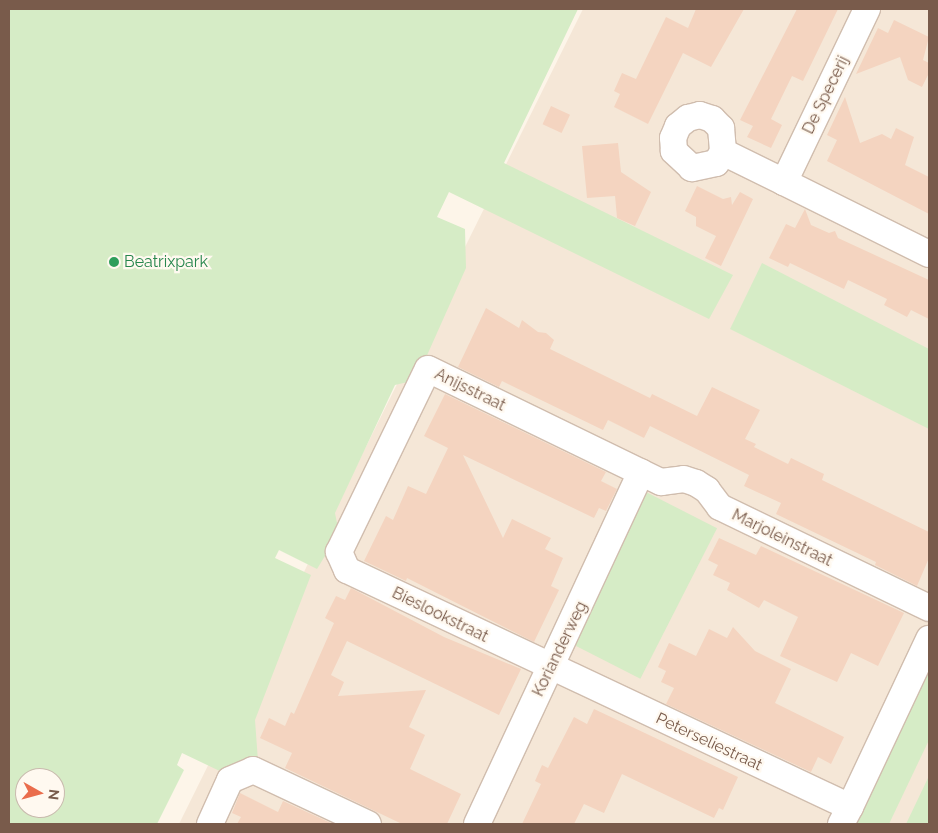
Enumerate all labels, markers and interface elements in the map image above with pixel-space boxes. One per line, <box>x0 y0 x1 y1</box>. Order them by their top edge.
street label: De Specerij <box>799 53 853 137</box>
place label: Beatrixpark <box>124 252 208 272</box>
marker: Beatrixpark <box>108 256 120 268</box>
street label: Anijsstraat <box>431 365 509 415</box>
street label: Marjoleinstraat <box>729 505 835 571</box>
street label: Bieslookstraat <box>389 583 491 647</box>
street label: Korianderweg <box>529 598 591 700</box>
street label: Peterseliestraat <box>653 709 765 775</box>
north arrow <box>15 768 65 818</box>
text: N <box>45 788 62 801</box>

